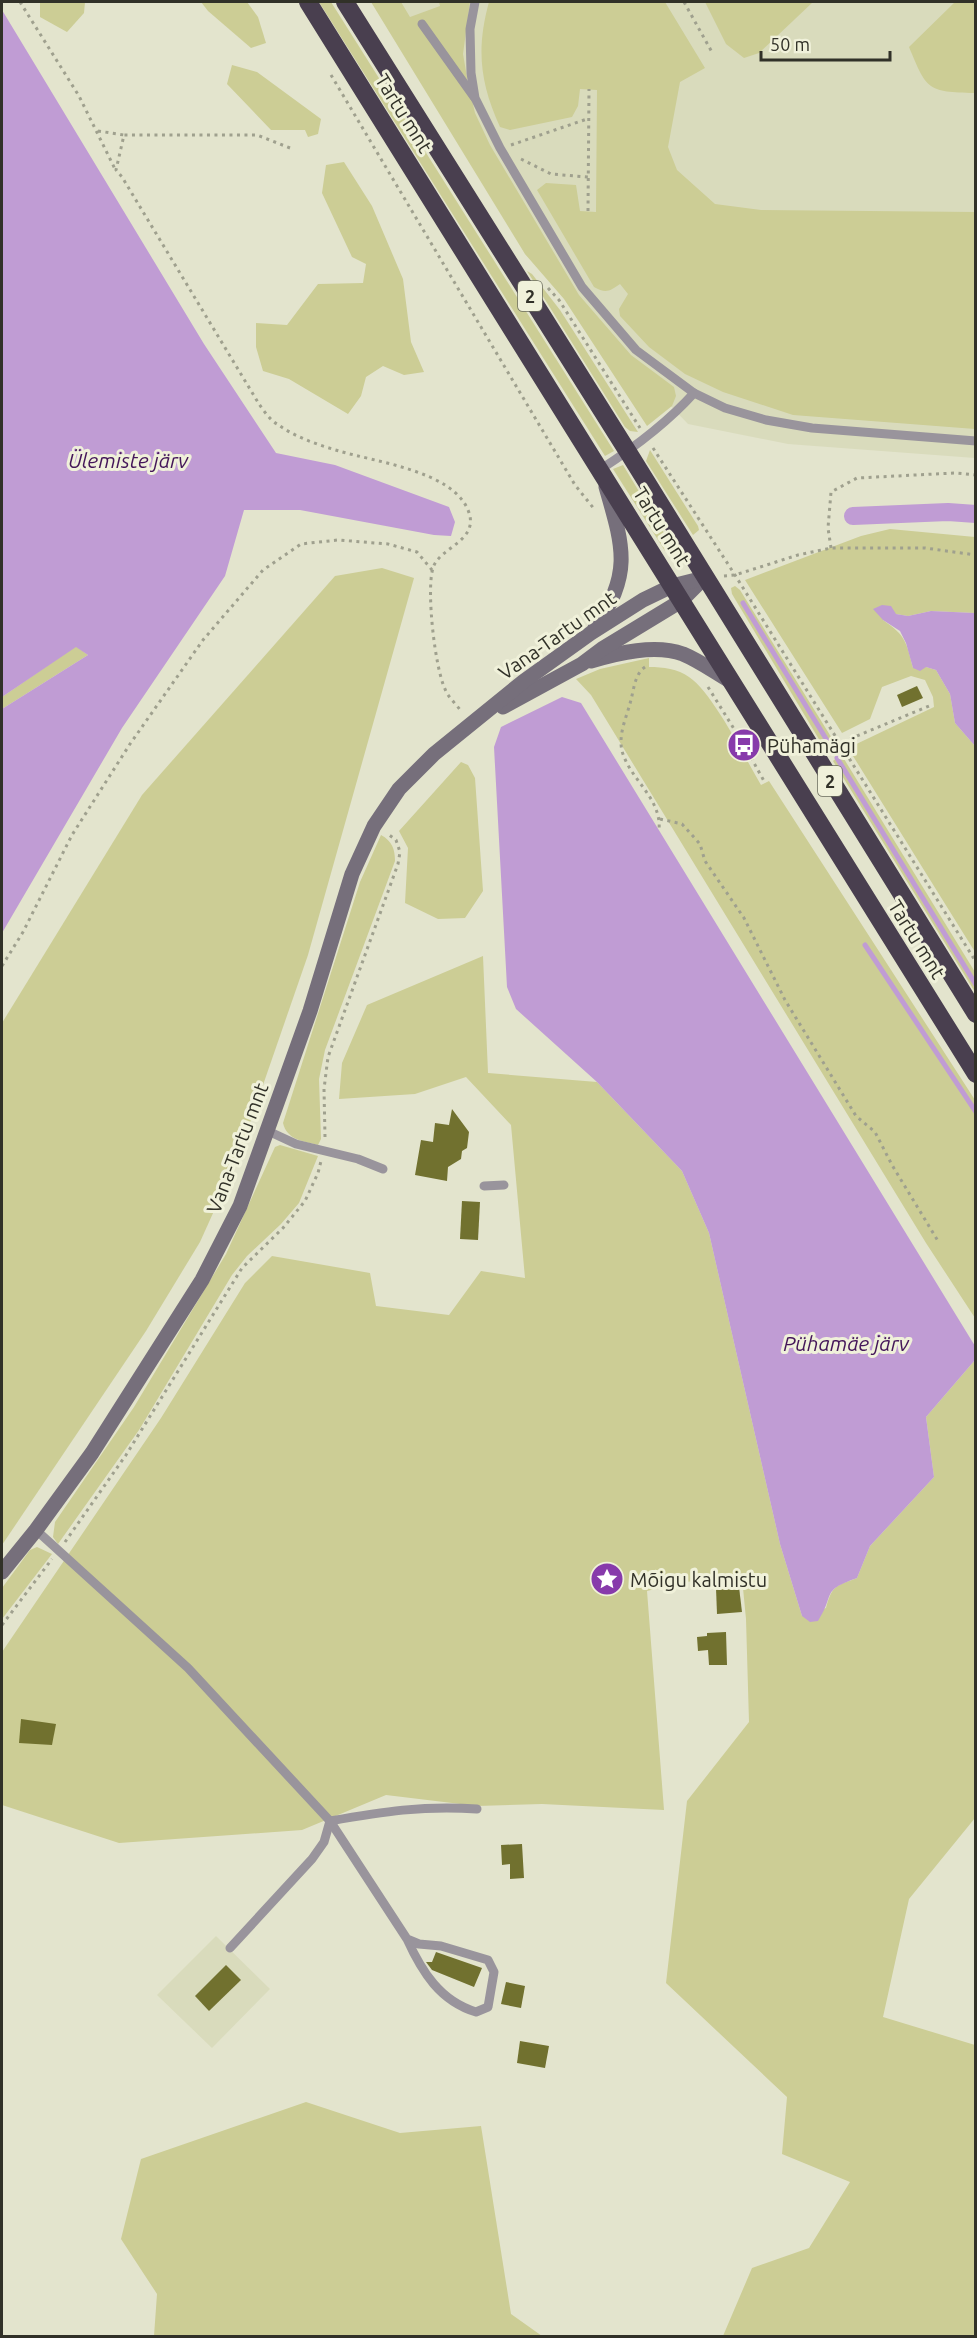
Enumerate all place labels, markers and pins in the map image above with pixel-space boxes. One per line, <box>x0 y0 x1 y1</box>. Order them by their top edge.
bus stop icon: Pühamägi <box>726 727 762 763</box>
place label: Pühamägi <box>767 734 856 757</box>
place icon: Mõigu kalmistu <box>589 1561 625 1597</box>
place label: Mõigu kalmistu <box>630 1568 767 1591</box>

